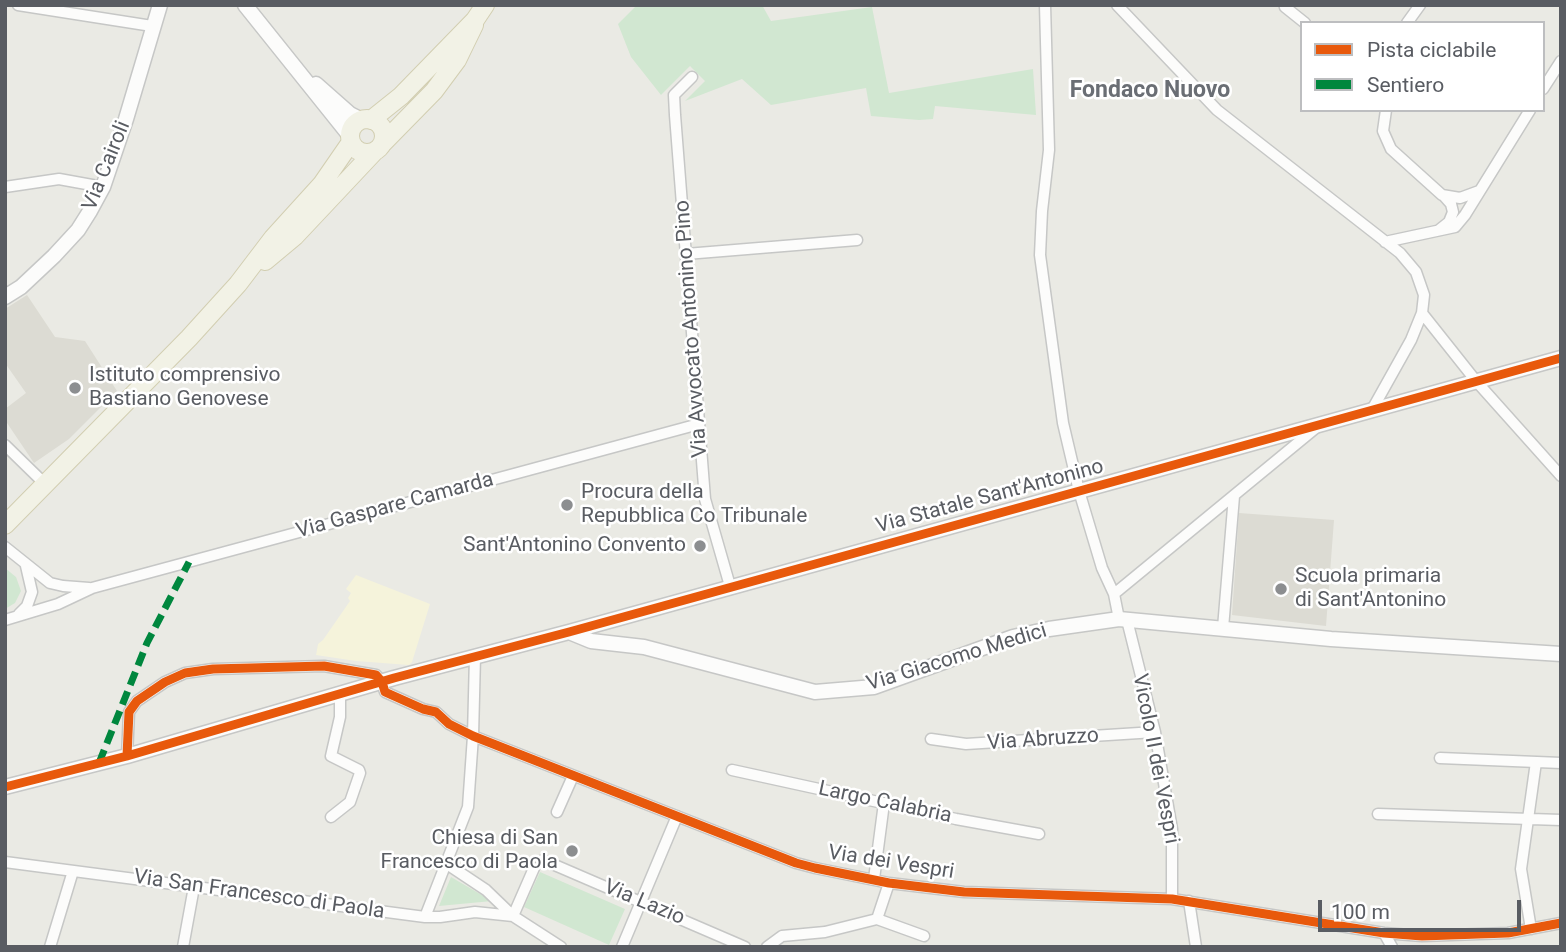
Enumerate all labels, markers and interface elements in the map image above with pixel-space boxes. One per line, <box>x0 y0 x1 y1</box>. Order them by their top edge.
legend <box>1300 21 1545 112</box>
text: Pista ciclabile <box>1367 38 1496 62</box>
text: Sentiero <box>1367 73 1444 97</box>
district label: Fondaco Nuovo <box>1070 77 1230 105</box>
street label: Via Cairoli <box>78 118 136 214</box>
street label: Via Avvocato Antonino Pino <box>670 199 714 459</box>
place label: Istituto comprensivo Bastiano Genovese <box>89 363 281 413</box>
marker: Istituto comprensivo Bastiano Genovese <box>67 380 83 396</box>
street label: Via Statale Sant'Antonino <box>873 454 1107 540</box>
street label: Via Gaspare Camarda <box>294 468 496 544</box>
place label: Procura della Repubblica Co Tribunale <box>581 480 807 530</box>
marker: Procura della Repubblica Co Tribunale <box>559 497 575 513</box>
place label: Sant'Antonino Convento <box>463 533 686 559</box>
marker: Sant'Antonino Convento <box>692 538 708 554</box>
place label: Scuola primaria di Sant'Antonino <box>1295 564 1446 614</box>
marker: Scuola primaria di Sant'Antonino <box>1273 581 1289 597</box>
street label: Via Giacomo Medici <box>864 619 1050 697</box>
street label: Vicolo II dei Vespri <box>1126 672 1184 846</box>
street label: Via Abruzzo <box>986 724 1100 756</box>
street label: Largo Calabria <box>816 777 954 829</box>
place label: Chiesa di San Francesco di Paola <box>381 826 558 876</box>
street label: Via dei Vespri <box>826 841 956 885</box>
marker: Chiesa di San Francesco di Paola <box>564 843 580 859</box>
street label: Via San Francesco di Paola <box>132 865 386 925</box>
street label: Via Lazio <box>600 875 688 931</box>
scale bar <box>1321 886 1524 930</box>
text: 100 m <box>1331 900 1390 924</box>

